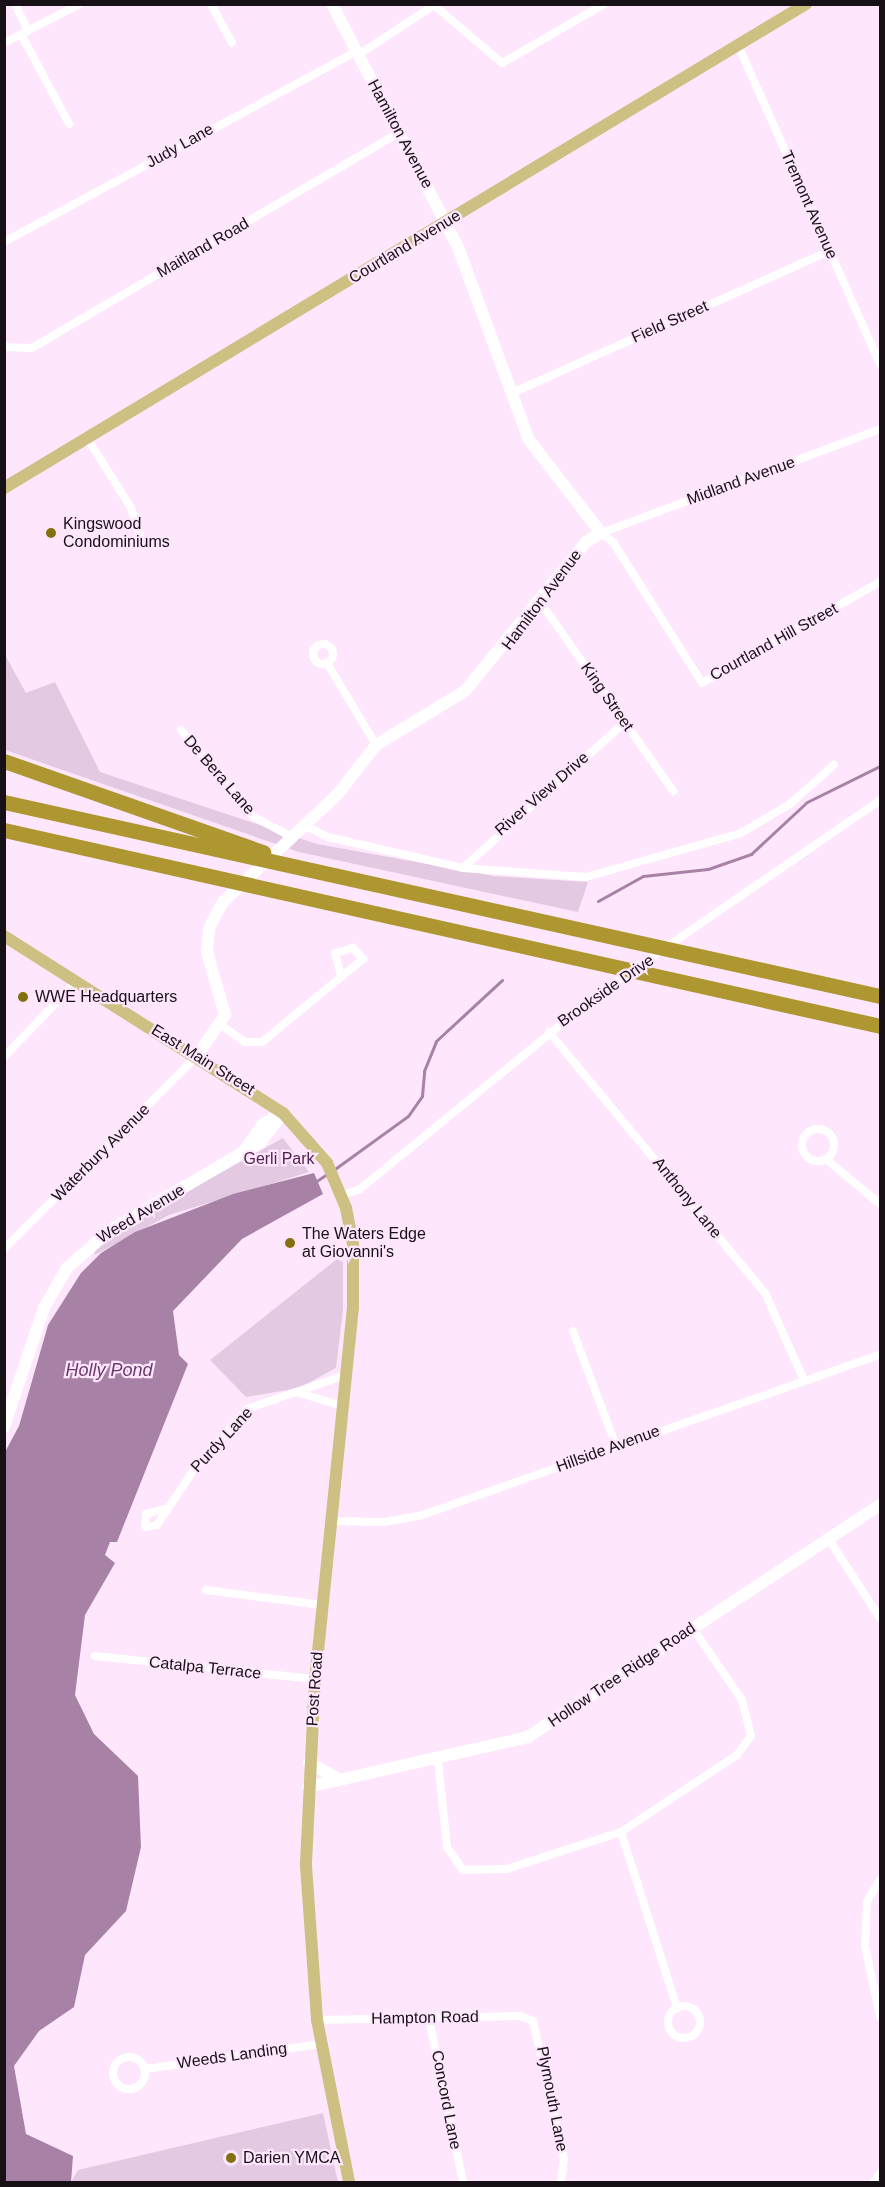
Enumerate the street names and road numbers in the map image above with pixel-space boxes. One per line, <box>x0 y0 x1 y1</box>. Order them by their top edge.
street label: Hamilton Avenue <box>363 76 437 192</box>
street label: Judy Lane <box>143 120 217 172</box>
street label: Tremont Avenue <box>776 147 842 263</box>
street label: Courtland Avenue <box>345 206 465 288</box>
street label: Maitland Road <box>154 214 252 282</box>
street label: Field Street <box>629 297 711 347</box>
street label: Midland Avenue <box>684 452 798 510</box>
street label: Hamilton Avenue <box>498 546 586 654</box>
street label: Courtland Hill Street <box>707 599 841 685</box>
street label: King Street <box>576 659 638 735</box>
street label: De Bera Lane <box>179 731 259 819</box>
street label: River View Drive <box>491 748 593 840</box>
street label: Brookside Drive <box>554 951 658 1031</box>
street label: East Main Street <box>148 1021 258 1099</box>
street label: Waterbury Avenue <box>48 1100 154 1206</box>
street label: Anthony Lane <box>648 1154 726 1242</box>
street label: Weed Avenue <box>93 1180 189 1248</box>
street label: Purdy Lane <box>187 1404 257 1476</box>
street label: Hillside Avenue <box>553 1421 663 1477</box>
street label: Hollow Tree Ridge Road <box>545 1618 699 1732</box>
street label: Post Road <box>303 1651 327 1727</box>
street label: Catalpa Terrace <box>148 1653 262 1683</box>
street label: Hampton Road <box>371 2007 479 2029</box>
street label: Weeds Landing <box>176 2039 288 2073</box>
street label: Plymouth Lane <box>532 2045 572 2153</box>
street label: Concord Lane <box>427 2049 465 2151</box>

